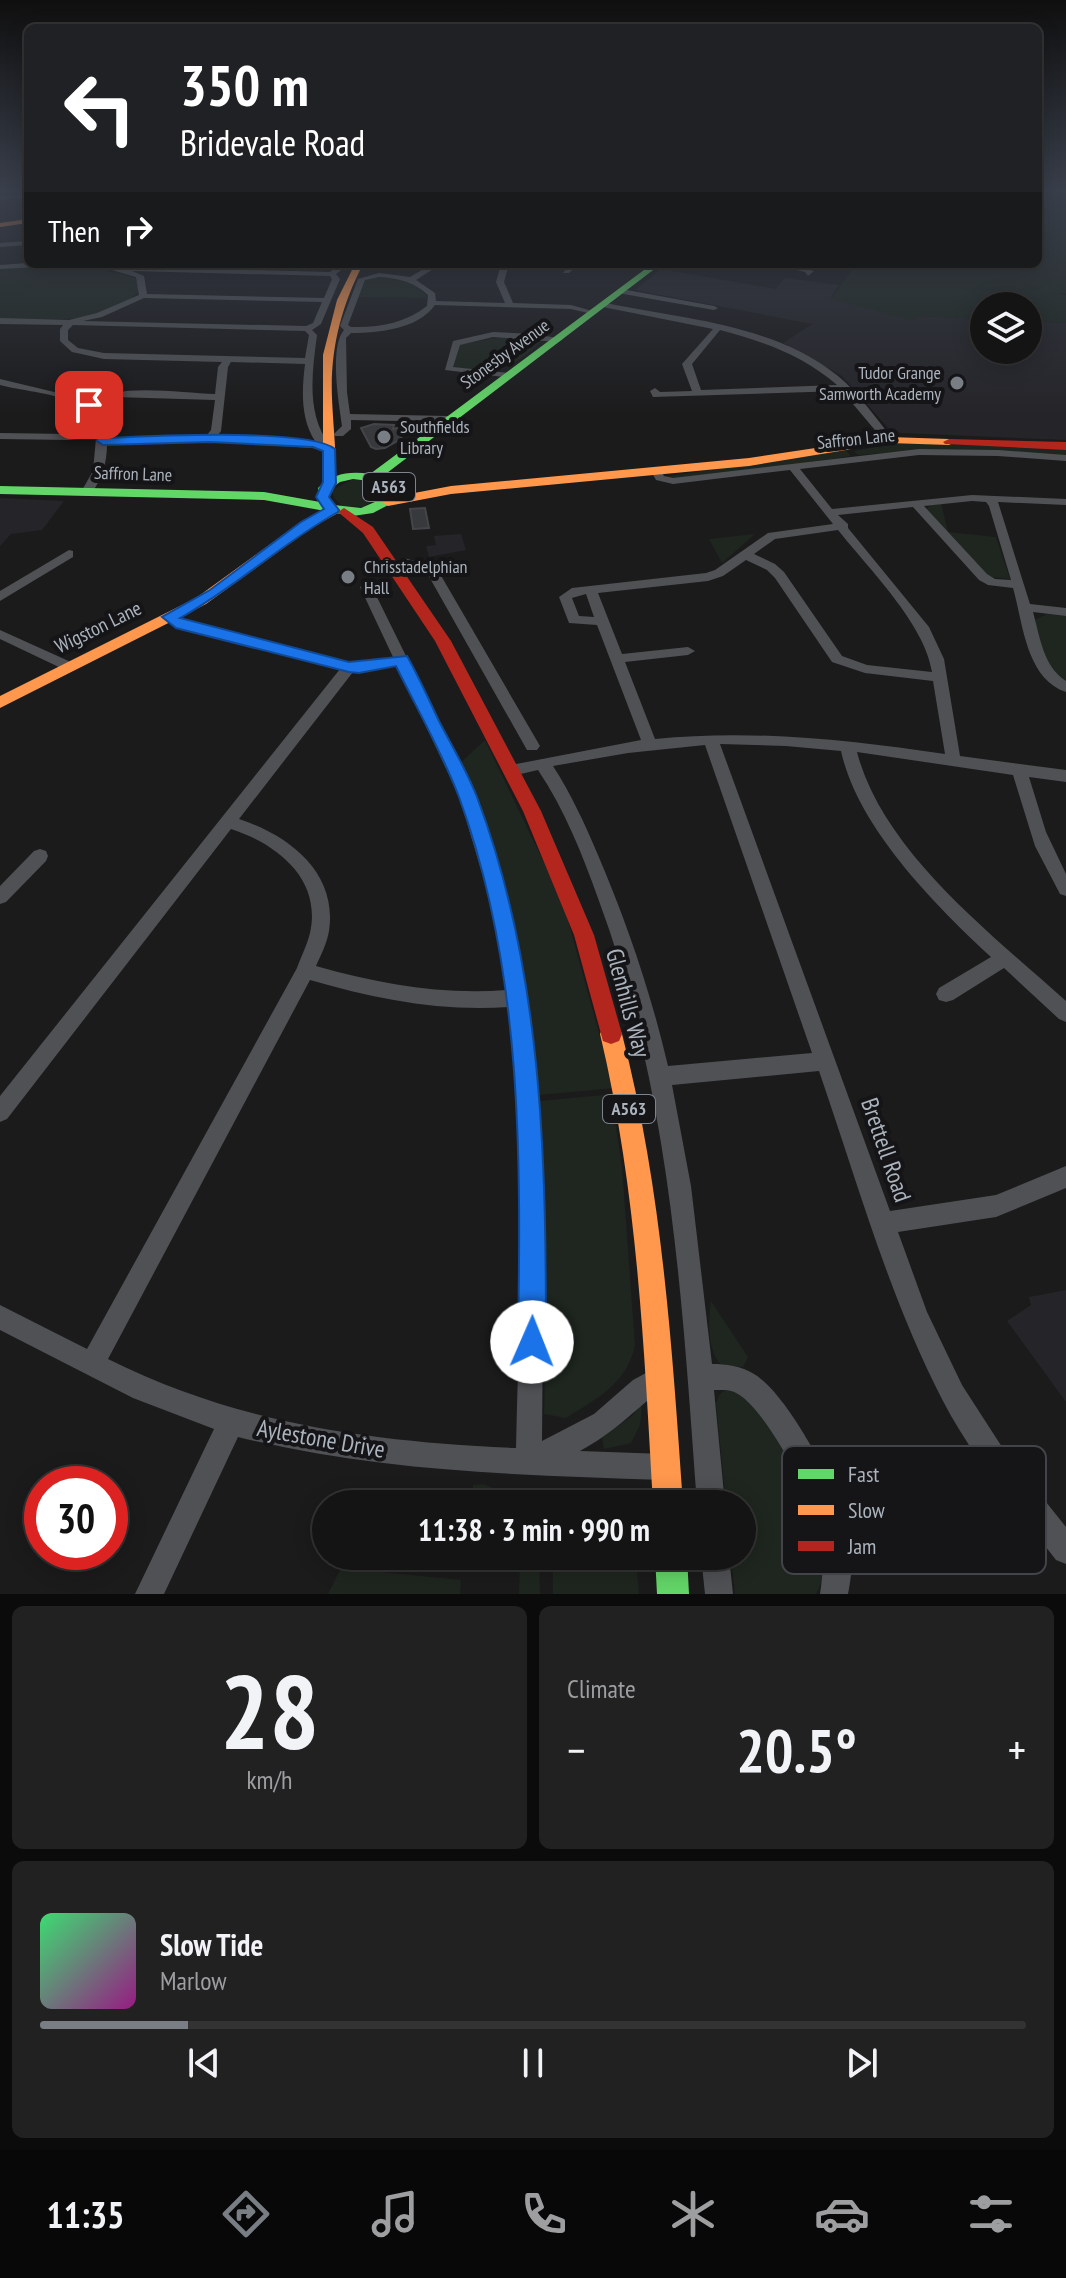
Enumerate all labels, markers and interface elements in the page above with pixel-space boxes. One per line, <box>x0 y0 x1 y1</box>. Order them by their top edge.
text: 350 m <box>180 49 309 121</box>
icon: left <box>48 56 152 160</box>
text: Bridevale Road <box>180 119 365 166</box>
icon: right <box>116 208 160 252</box>
text: Then <box>48 211 100 250</box>
map controls <box>970 292 1042 364</box>
button: layers <box>970 292 1042 364</box>
street label: Stonesby Avenue <box>456 314 554 394</box>
place label: Tudor Grange Samworth Academy <box>819 361 941 405</box>
pin <box>55 371 123 439</box>
marker: Tudor Grange Samworth Academy <box>948 374 966 392</box>
icon: arrive <box>67 383 111 427</box>
place label: Southfields Library <box>400 415 470 459</box>
street label: Saffron Lane <box>816 423 896 454</box>
marker: Southfields Library <box>375 428 393 446</box>
street label: Saffron Lane <box>93 461 173 486</box>
road number: A563 <box>363 473 415 501</box>
place label: Chrisstadelphian Hall <box>364 555 468 599</box>
marker: Chrisstadelphian Hall <box>339 568 357 586</box>
street label: Wigston Lane <box>50 595 146 659</box>
street label: Glenhills Way <box>599 945 658 1061</box>
street label: Brettell Road <box>854 1094 919 1206</box>
road number: A563 <box>603 1095 655 1123</box>
position arrow <box>490 1300 574 1384</box>
street label: Aylestone Drive <box>255 1412 387 1465</box>
legend <box>782 1446 1046 1574</box>
text: Fast <box>848 1460 879 1488</box>
speed limit sign: 30 <box>24 1466 128 1570</box>
text: Slow <box>848 1496 885 1524</box>
text: 11:38 · 3 min · 990 m <box>418 1510 650 1549</box>
text: Jam <box>847 1532 876 1560</box>
text: 28 <box>220 1643 319 1778</box>
text: Climate <box>567 1672 636 1705</box>
text: 20.5° <box>736 1711 857 1789</box>
text: − <box>567 1721 585 1778</box>
text: + <box>1008 1721 1026 1778</box>
text: km/h <box>246 1763 293 1796</box>
text: Slow Tide <box>160 1925 263 1964</box>
text: Marlow <box>160 1964 226 1997</box>
icon: previous <box>182 2041 226 2085</box>
icon: pause <box>511 2041 555 2085</box>
icon: next <box>840 2041 884 2085</box>
icon: directions <box>218 2186 274 2242</box>
icon: music <box>367 2186 423 2242</box>
icon: phone <box>516 2186 572 2242</box>
icon: climate <box>665 2186 721 2242</box>
icon: car <box>814 2186 870 2242</box>
icon: filters <box>963 2186 1019 2242</box>
text: 11:35 <box>47 2191 124 2238</box>

